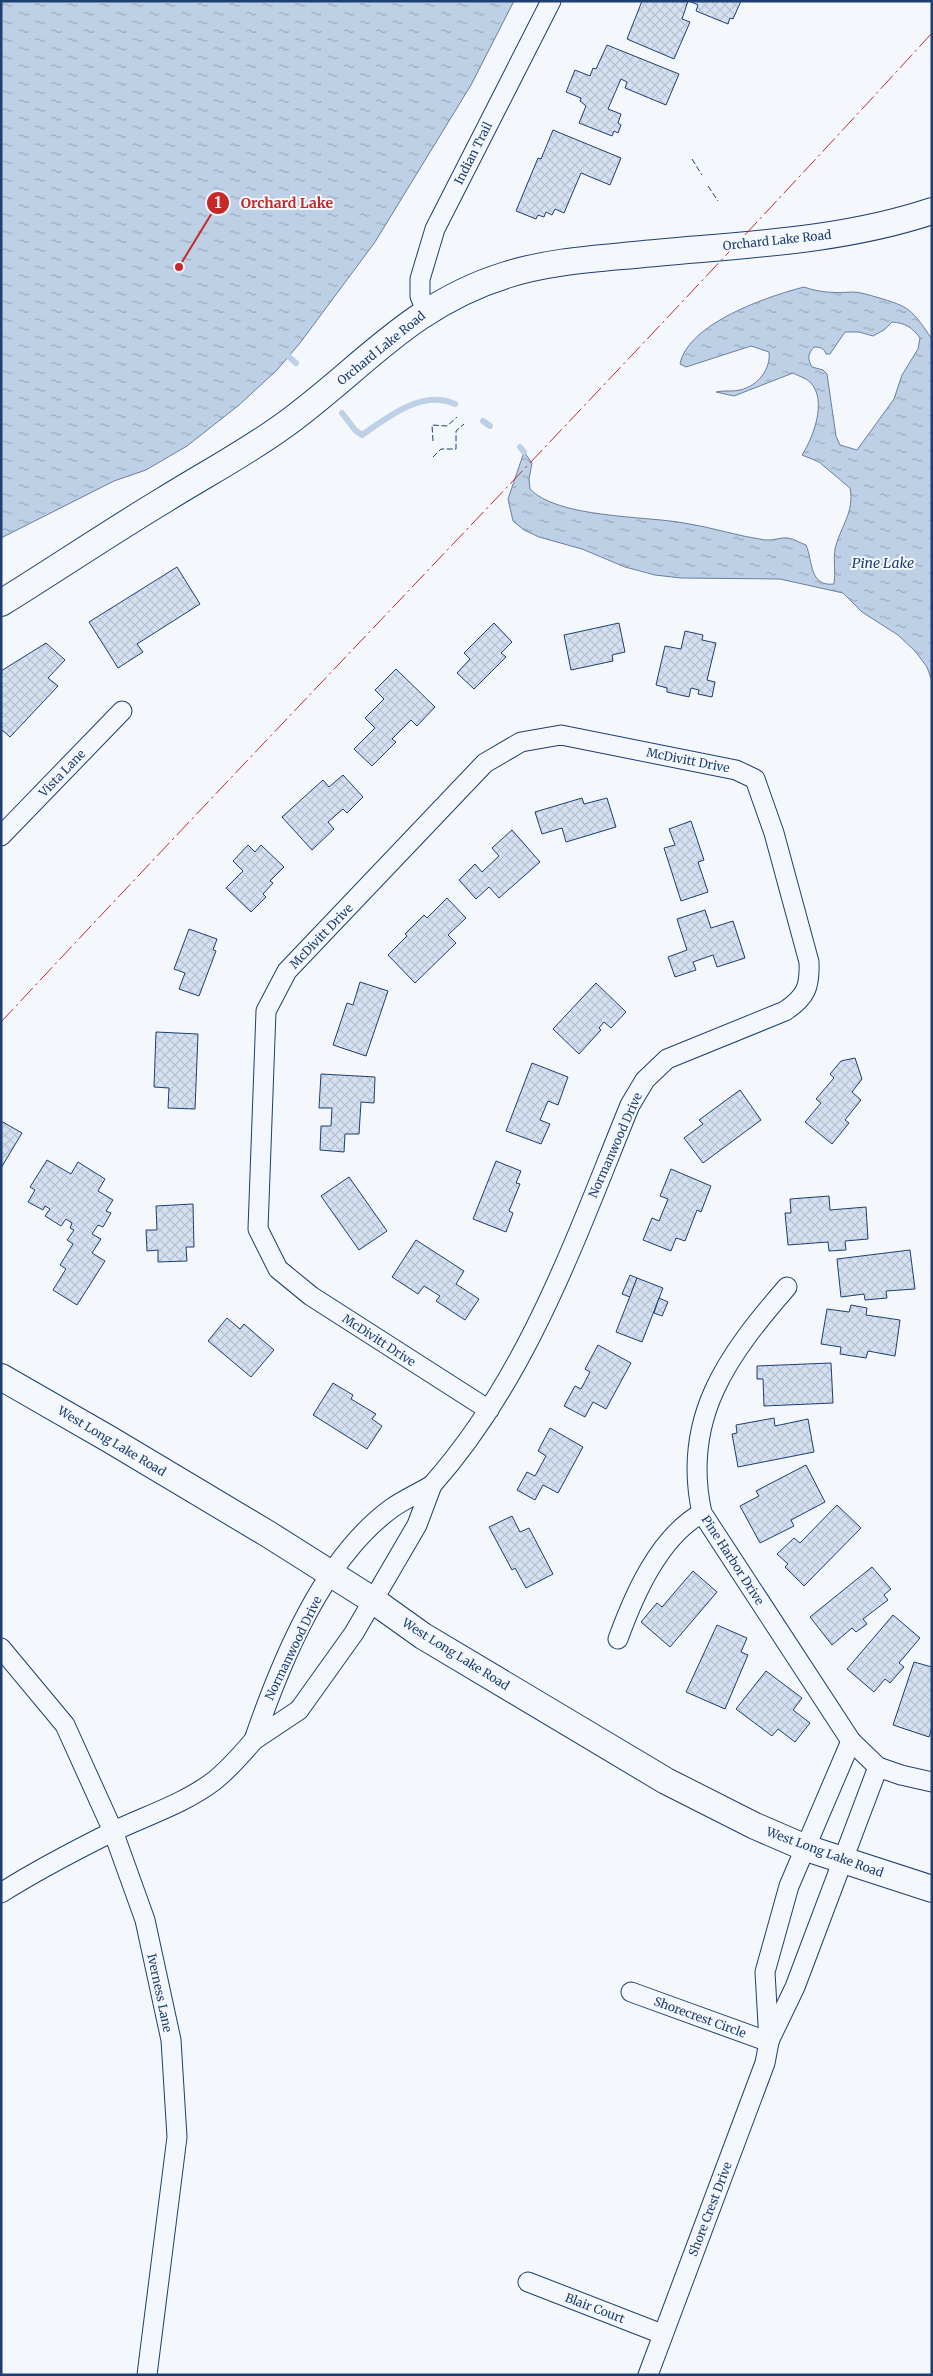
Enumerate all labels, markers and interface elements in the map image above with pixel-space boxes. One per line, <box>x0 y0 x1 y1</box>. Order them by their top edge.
street label: Indian Trail <box>451 119 495 187</box>
callout: Orchard Lake <box>206 189 343 218</box>
text: 1 <box>215 193 222 212</box>
text: Orchard Lake <box>241 194 334 212</box>
street label: Orchard Lake Road <box>722 227 832 253</box>
street label: Orchard Lake Road <box>334 308 428 388</box>
water label: Pine Lake <box>852 554 914 572</box>
street label: McDivitt Drive <box>645 745 731 775</box>
street label: Vista Lane <box>35 746 88 801</box>
street label: McDivitt Drive <box>286 900 356 972</box>
street label: Normanwood Drive <box>585 1090 645 1200</box>
street label: McDivitt Drive <box>340 1311 418 1369</box>
street label: West Long Lake Road <box>54 1402 169 1479</box>
street label: Pine Harbor Drive <box>698 1512 768 1608</box>
street label: Normanwood Drive <box>261 1594 325 1702</box>
street label: West Long Lake Road <box>399 1614 512 1693</box>
street label: West Long Lake Road <box>763 1823 886 1880</box>
street label: Iverness Lane <box>144 1952 176 2034</box>
street label: Shorecrest Circle <box>652 1993 748 2041</box>
street label: Shore Crest Drive <box>685 2160 735 2258</box>
street label: Blair Court <box>563 2290 627 2326</box>

